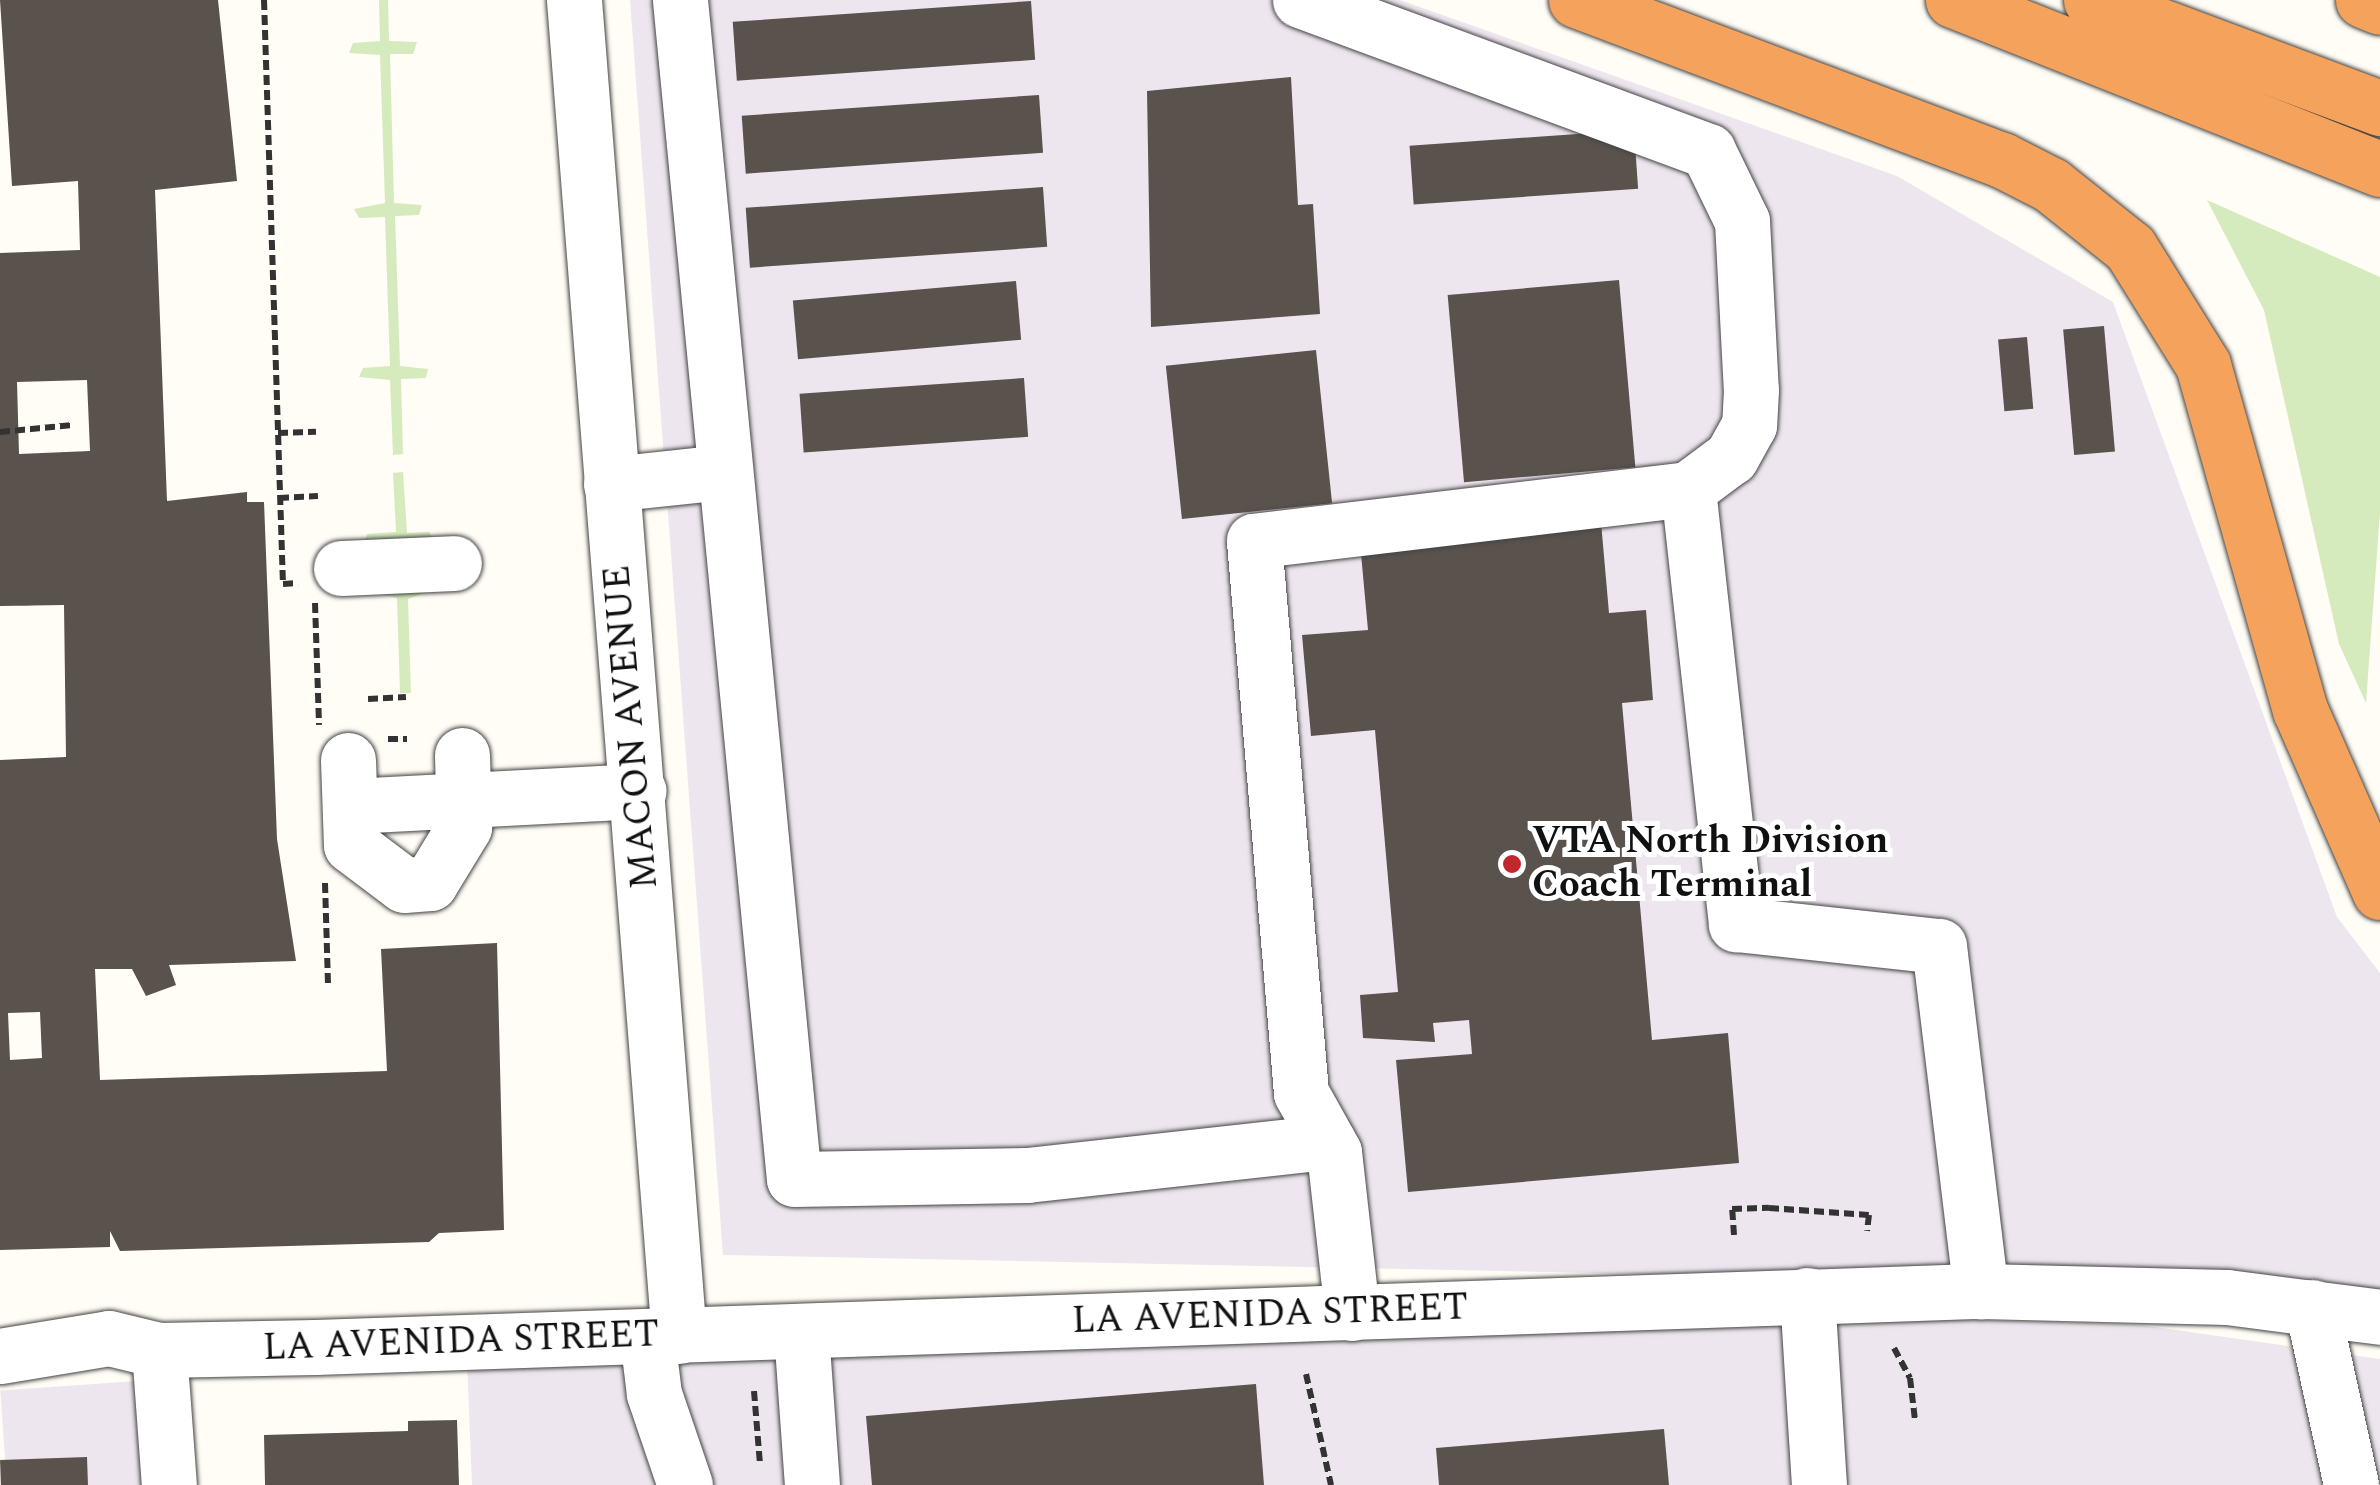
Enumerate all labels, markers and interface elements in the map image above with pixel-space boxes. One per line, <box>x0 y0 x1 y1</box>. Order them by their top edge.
street label: MACON AVENUE <box>595 563 669 891</box>
place label: VTA North Division Coach Terminal <box>1532 819 1888 908</box>
marker: VTA North Division Coach Terminal <box>1501 853 1523 875</box>
street label: LA AVENIDA STREET <box>1071 1285 1469 1345</box>
street label: LA AVENIDA STREET <box>262 1312 660 1372</box>

